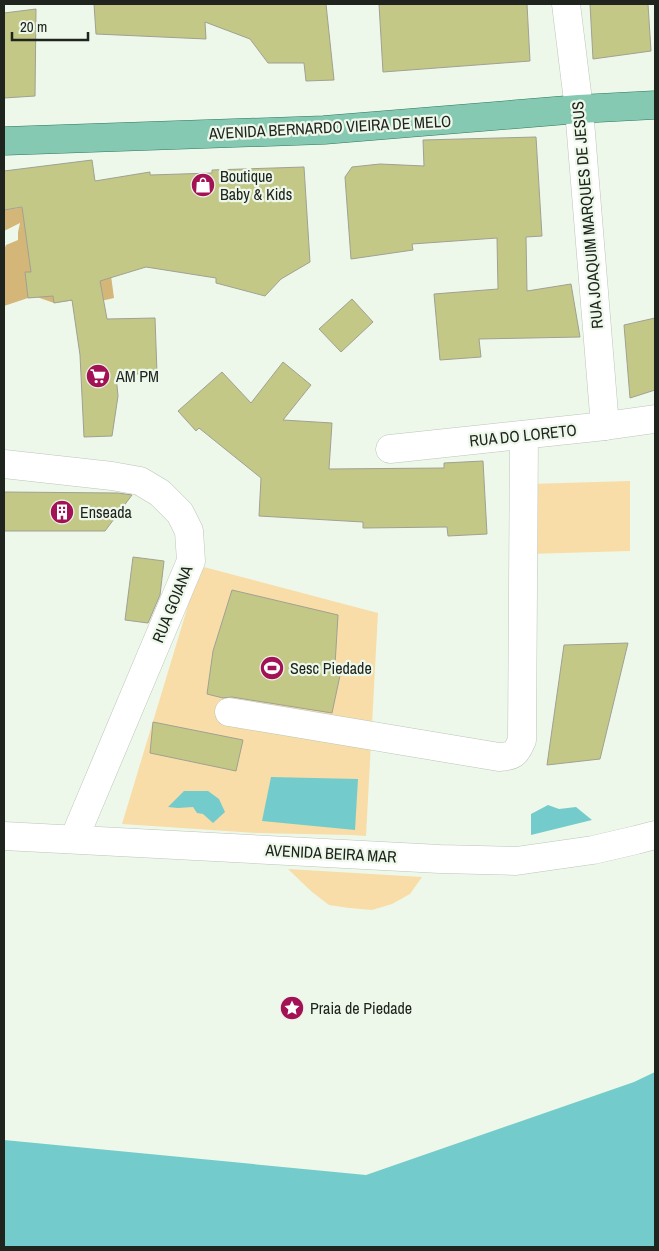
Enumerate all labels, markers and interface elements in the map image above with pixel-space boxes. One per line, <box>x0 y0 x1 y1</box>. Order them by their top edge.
scale bar <box>12 10 89 42</box>
text: 20 m <box>20 16 47 37</box>
street label: RUA JOAQUIM MARQUES DE JESUS <box>566 100 608 330</box>
street label: AVENIDA BERNARDO VIEIRA DE MELO <box>207 110 452 144</box>
place label: Boutique Baby & Kids <box>220 165 292 205</box>
shop icon: Boutique Baby & Kids <box>190 172 216 198</box>
supermarket icon: AM PM <box>85 363 111 389</box>
place label: AM PM <box>115 365 159 387</box>
street label: RUA DO LORETO <box>468 418 578 452</box>
building icon: Enseada <box>49 499 75 525</box>
place label: Enseada <box>80 501 132 523</box>
street label: RUA GOIANA <box>147 562 198 646</box>
sports icon: Sesc Piedade <box>259 655 285 681</box>
place label: Sesc Piedade <box>290 657 372 679</box>
street label: AVENIDA BEIRA MAR <box>264 839 398 867</box>
place icon: Praia de Piedade <box>279 995 305 1021</box>
place label: Praia de Piedade <box>310 997 412 1019</box>

